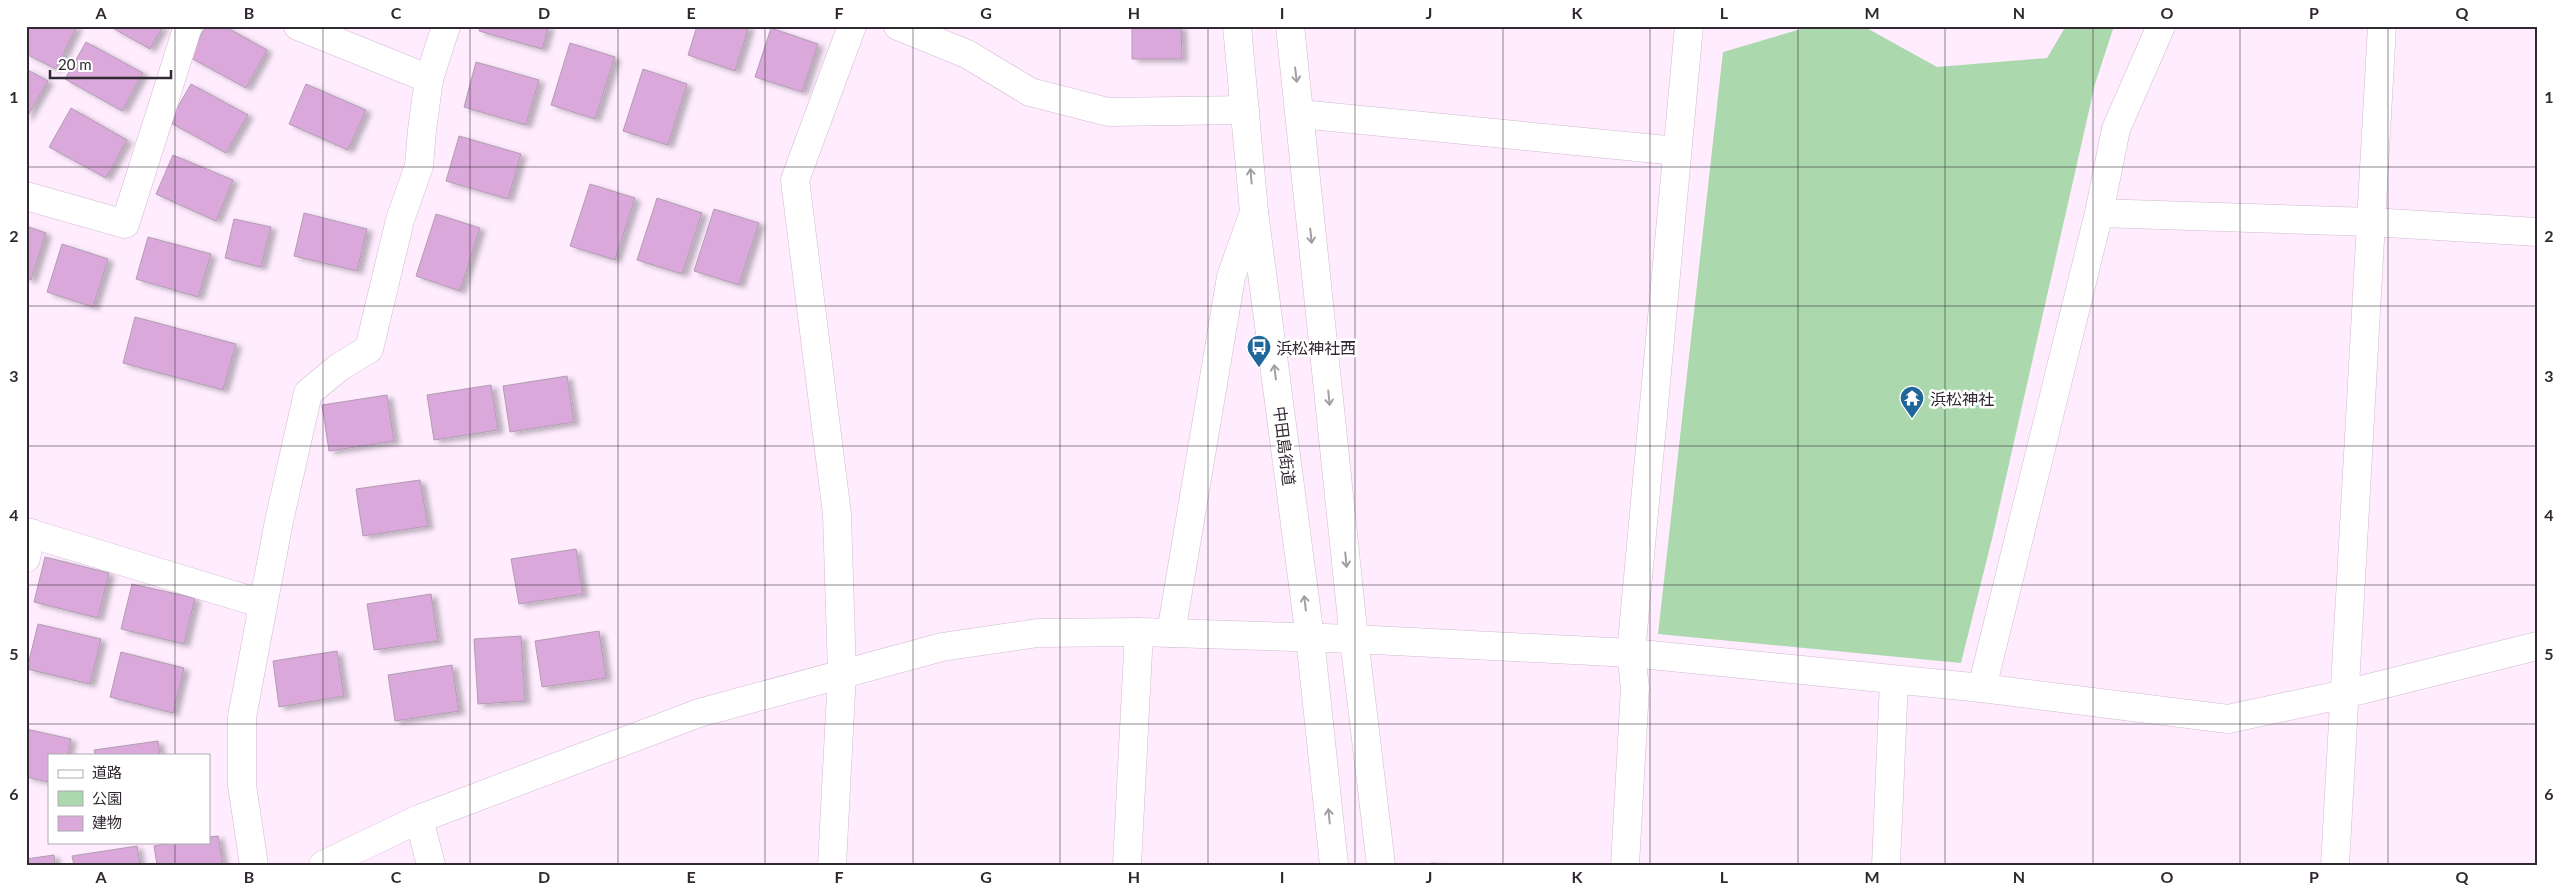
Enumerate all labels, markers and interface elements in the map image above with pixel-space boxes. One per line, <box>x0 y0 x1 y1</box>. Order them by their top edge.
text: A <box>94 3 107 22</box>
text: B <box>244 3 254 22</box>
text: C <box>391 3 402 22</box>
text: D <box>538 3 550 22</box>
text: E <box>686 3 696 22</box>
text: F <box>834 3 844 22</box>
text: G <box>980 3 992 22</box>
text: H <box>1128 3 1140 22</box>
text: I <box>1280 3 1284 22</box>
text: J <box>1426 3 1432 22</box>
text: K <box>1572 3 1584 22</box>
text: L <box>1720 3 1729 22</box>
text: M <box>1864 3 1880 22</box>
text: N <box>2013 3 2025 22</box>
text: O <box>2161 3 2174 22</box>
text: P <box>2309 3 2319 22</box>
text: Q <box>2456 3 2469 22</box>
scale bar <box>50 48 171 80</box>
text: 20 m <box>58 55 92 73</box>
one-way arrow <box>1291 66 1301 82</box>
text: 1 <box>9 87 19 106</box>
text: 1 <box>2544 87 2554 106</box>
one-way arrow <box>1246 168 1256 184</box>
text: 2 <box>9 226 19 245</box>
text: 2 <box>2544 226 2554 245</box>
one-way arrow <box>1306 228 1316 244</box>
bus stop icon: 浜松神社西 <box>1246 334 1272 368</box>
place label: 浜松神社西 <box>1276 338 1356 357</box>
one-way arrow <box>1270 364 1280 380</box>
text: 3 <box>9 366 19 385</box>
text: 3 <box>2544 366 2554 385</box>
temple icon: 浜松神社 <box>1899 385 1925 419</box>
place label: 浜松神社 <box>1930 389 1994 408</box>
one-way arrow <box>1324 390 1333 406</box>
street label: 中田島街道 <box>1271 405 1299 487</box>
text: 4 <box>9 505 19 524</box>
text: 4 <box>2544 505 2554 524</box>
one-way arrow <box>1341 551 1351 567</box>
one-way arrow <box>1300 595 1310 611</box>
text: 5 <box>9 644 19 663</box>
text: 5 <box>2544 644 2554 663</box>
legend <box>48 754 210 844</box>
text: 道路 <box>92 763 122 781</box>
text: 6 <box>9 784 19 803</box>
text: 6 <box>2544 784 2554 803</box>
text: 公園 <box>92 789 122 807</box>
one-way arrow <box>1324 809 1334 825</box>
text: 建物 <box>92 813 122 831</box>
text: A <box>94 867 107 886</box>
text: B <box>244 867 254 886</box>
text: C <box>391 867 402 886</box>
text: D <box>538 867 550 886</box>
text: E <box>686 867 696 886</box>
text: F <box>834 867 844 886</box>
text: G <box>980 867 992 886</box>
text: H <box>1128 867 1140 886</box>
text: I <box>1280 867 1284 886</box>
text: J <box>1426 867 1432 886</box>
text: K <box>1572 867 1584 886</box>
text: L <box>1720 867 1729 886</box>
text: M <box>1864 867 1880 886</box>
text: N <box>2013 867 2025 886</box>
text: O <box>2161 867 2174 886</box>
text: P <box>2309 867 2319 886</box>
text: Q <box>2456 867 2469 886</box>

